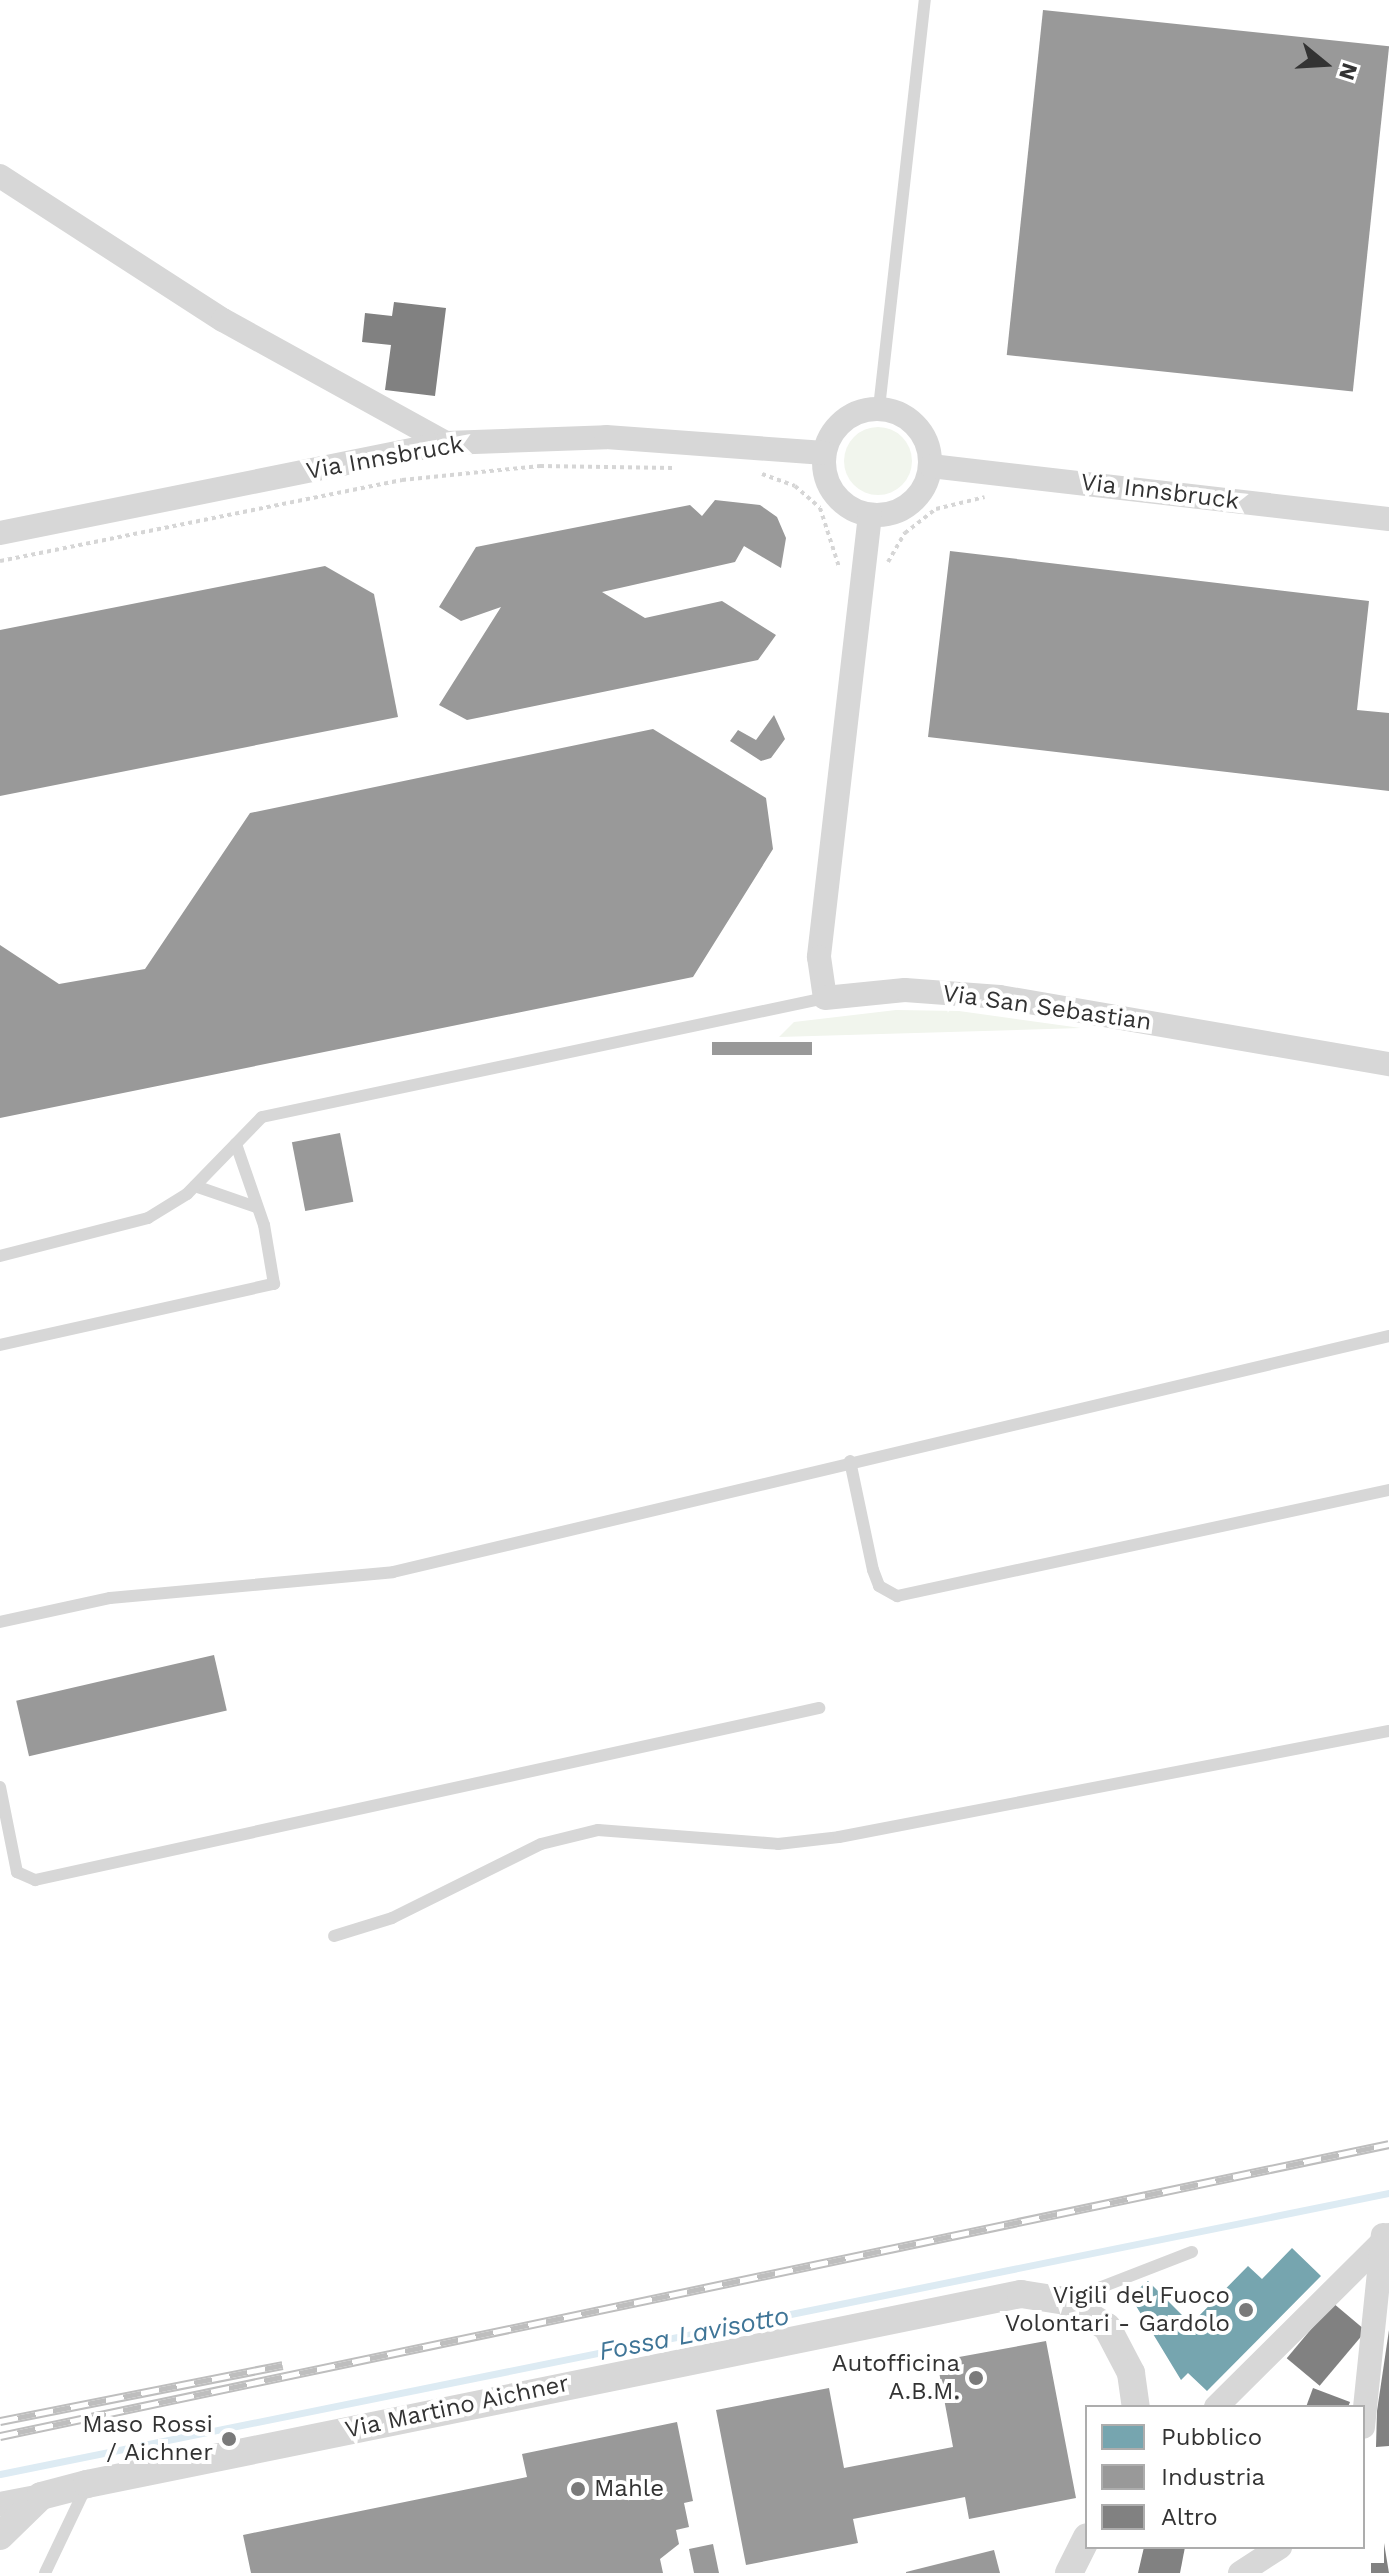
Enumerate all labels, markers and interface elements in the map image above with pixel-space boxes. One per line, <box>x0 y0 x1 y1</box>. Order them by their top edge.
north arrow <box>1285 24 1365 104</box>
text: N <box>1334 60 1363 83</box>
street label: Via Innsbruck <box>304 430 466 486</box>
street label: Via Innsbruck <box>1079 468 1241 516</box>
street label: Via San Sebastian <box>941 979 1153 1037</box>
place label: Vigili del Fuoco Volontari - Gardolo <box>1005 2282 1230 2338</box>
water label: Fossa Lavisotto <box>596 2300 792 2368</box>
marker: Vigili del Fuoco Volontari - Gardolo <box>1237 2301 1255 2319</box>
place label: Autofficina A.B.M. <box>832 2350 960 2406</box>
street label: Via Martino Aichner <box>342 2369 572 2445</box>
marker: Autofficina A.B.M. <box>967 2369 985 2387</box>
legend <box>1085 2405 1365 2549</box>
place label: Maso Rossi / Aichner <box>82 2411 213 2467</box>
text: Pubblico <box>1161 2423 1262 2451</box>
marker: Maso Rossi / Aichner <box>220 2430 238 2448</box>
text: Industria <box>1161 2463 1265 2491</box>
place label: Mahle <box>594 2475 664 2503</box>
marker: Mahle <box>569 2480 587 2498</box>
text: Altro <box>1161 2503 1218 2531</box>

